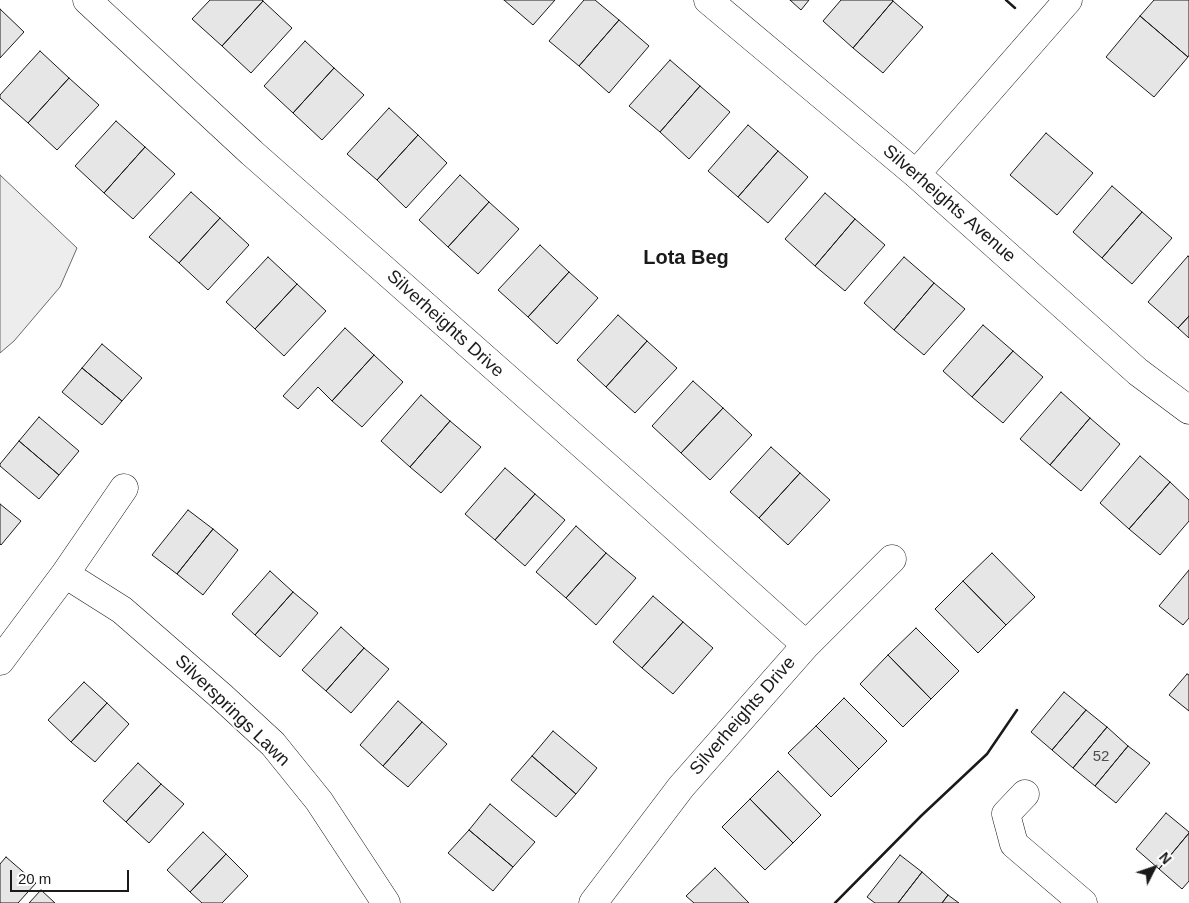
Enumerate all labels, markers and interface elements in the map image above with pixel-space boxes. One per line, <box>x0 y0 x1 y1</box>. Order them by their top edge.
street label: Silverheights Avenue <box>878 140 1020 268</box>
district label: Lota Beg <box>643 246 729 270</box>
street label: Silverheights Drive <box>382 266 508 382</box>
street label: Silversprings Lawn <box>170 651 294 771</box>
street label: Silverheights Drive <box>686 652 800 780</box>
house number: 52 <box>1093 748 1109 766</box>
north arrow <box>1129 843 1179 893</box>
text: N <box>1156 849 1175 867</box>
scale bar <box>12 860 131 892</box>
text: 20 m <box>18 870 51 887</box>

